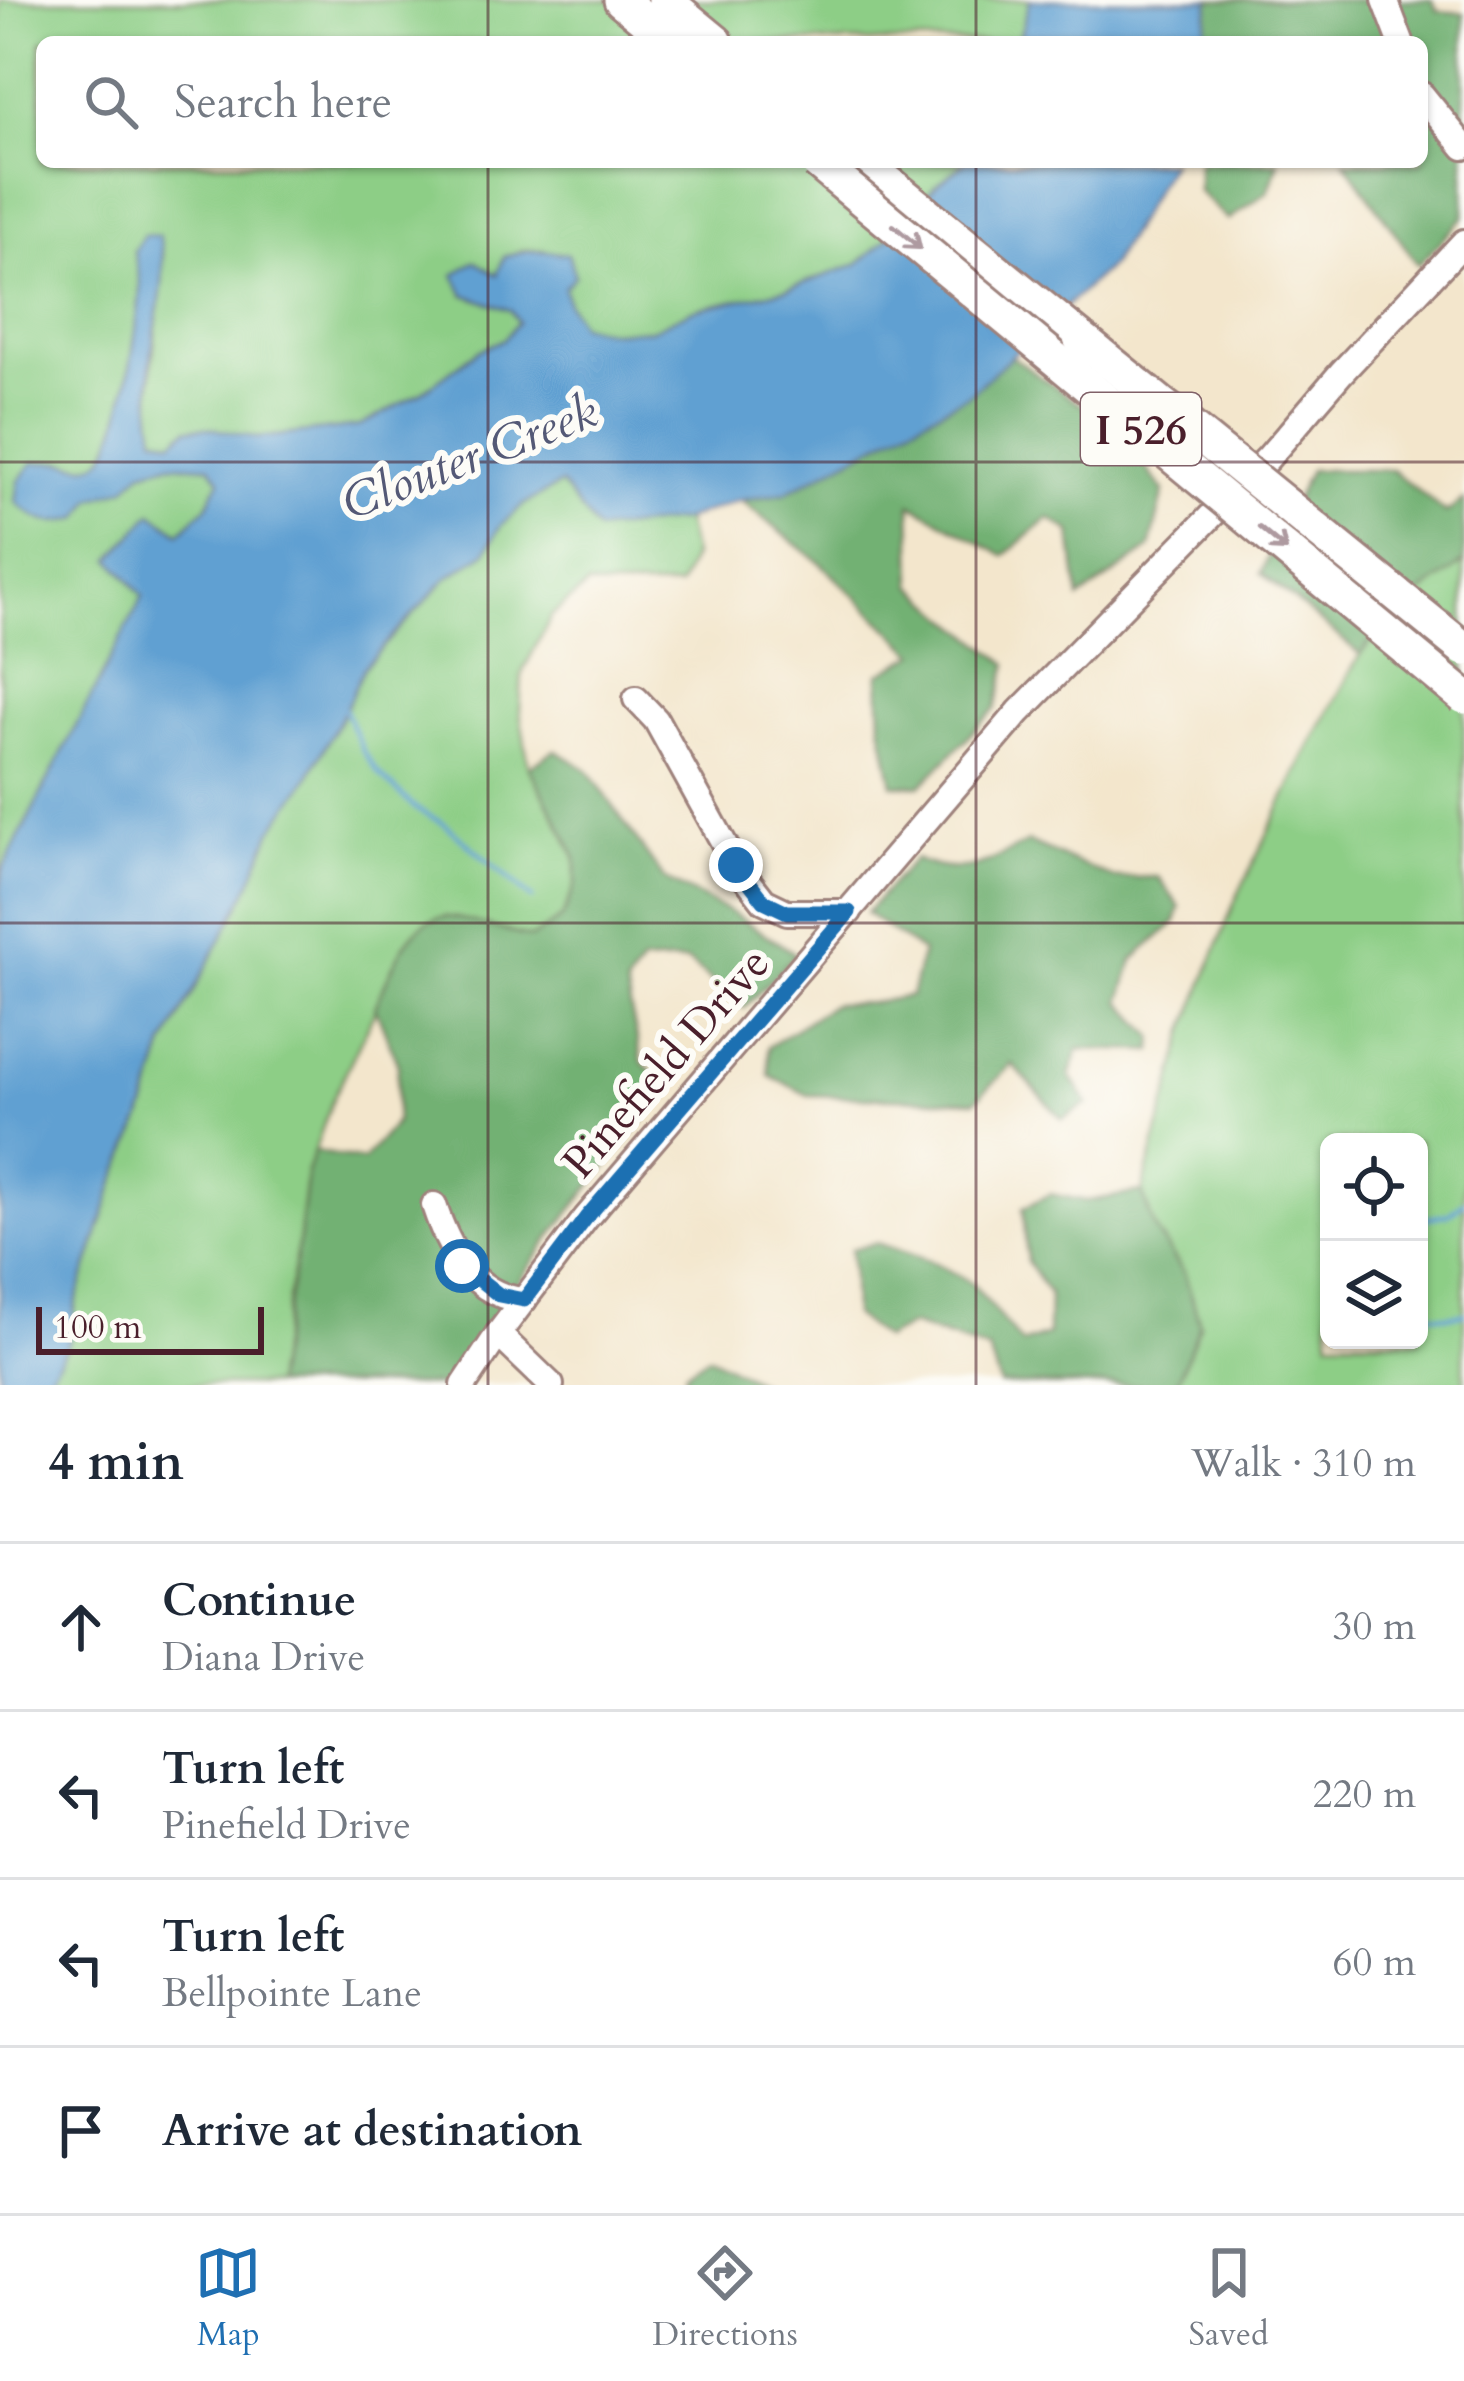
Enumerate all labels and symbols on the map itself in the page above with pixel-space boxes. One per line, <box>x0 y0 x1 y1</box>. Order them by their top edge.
one-way arrow <box>891 223 923 249</box>
water label: Clouter Creek <box>333 379 607 536</box>
road number: I 526 <box>1081 393 1201 465</box>
one-way arrow <box>1256 525 1288 551</box>
route end <box>709 838 763 892</box>
street label: Pinefield Drive <box>549 935 783 1191</box>
route start <box>435 1239 489 1293</box>
scale bar <box>36 1301 264 1354</box>

